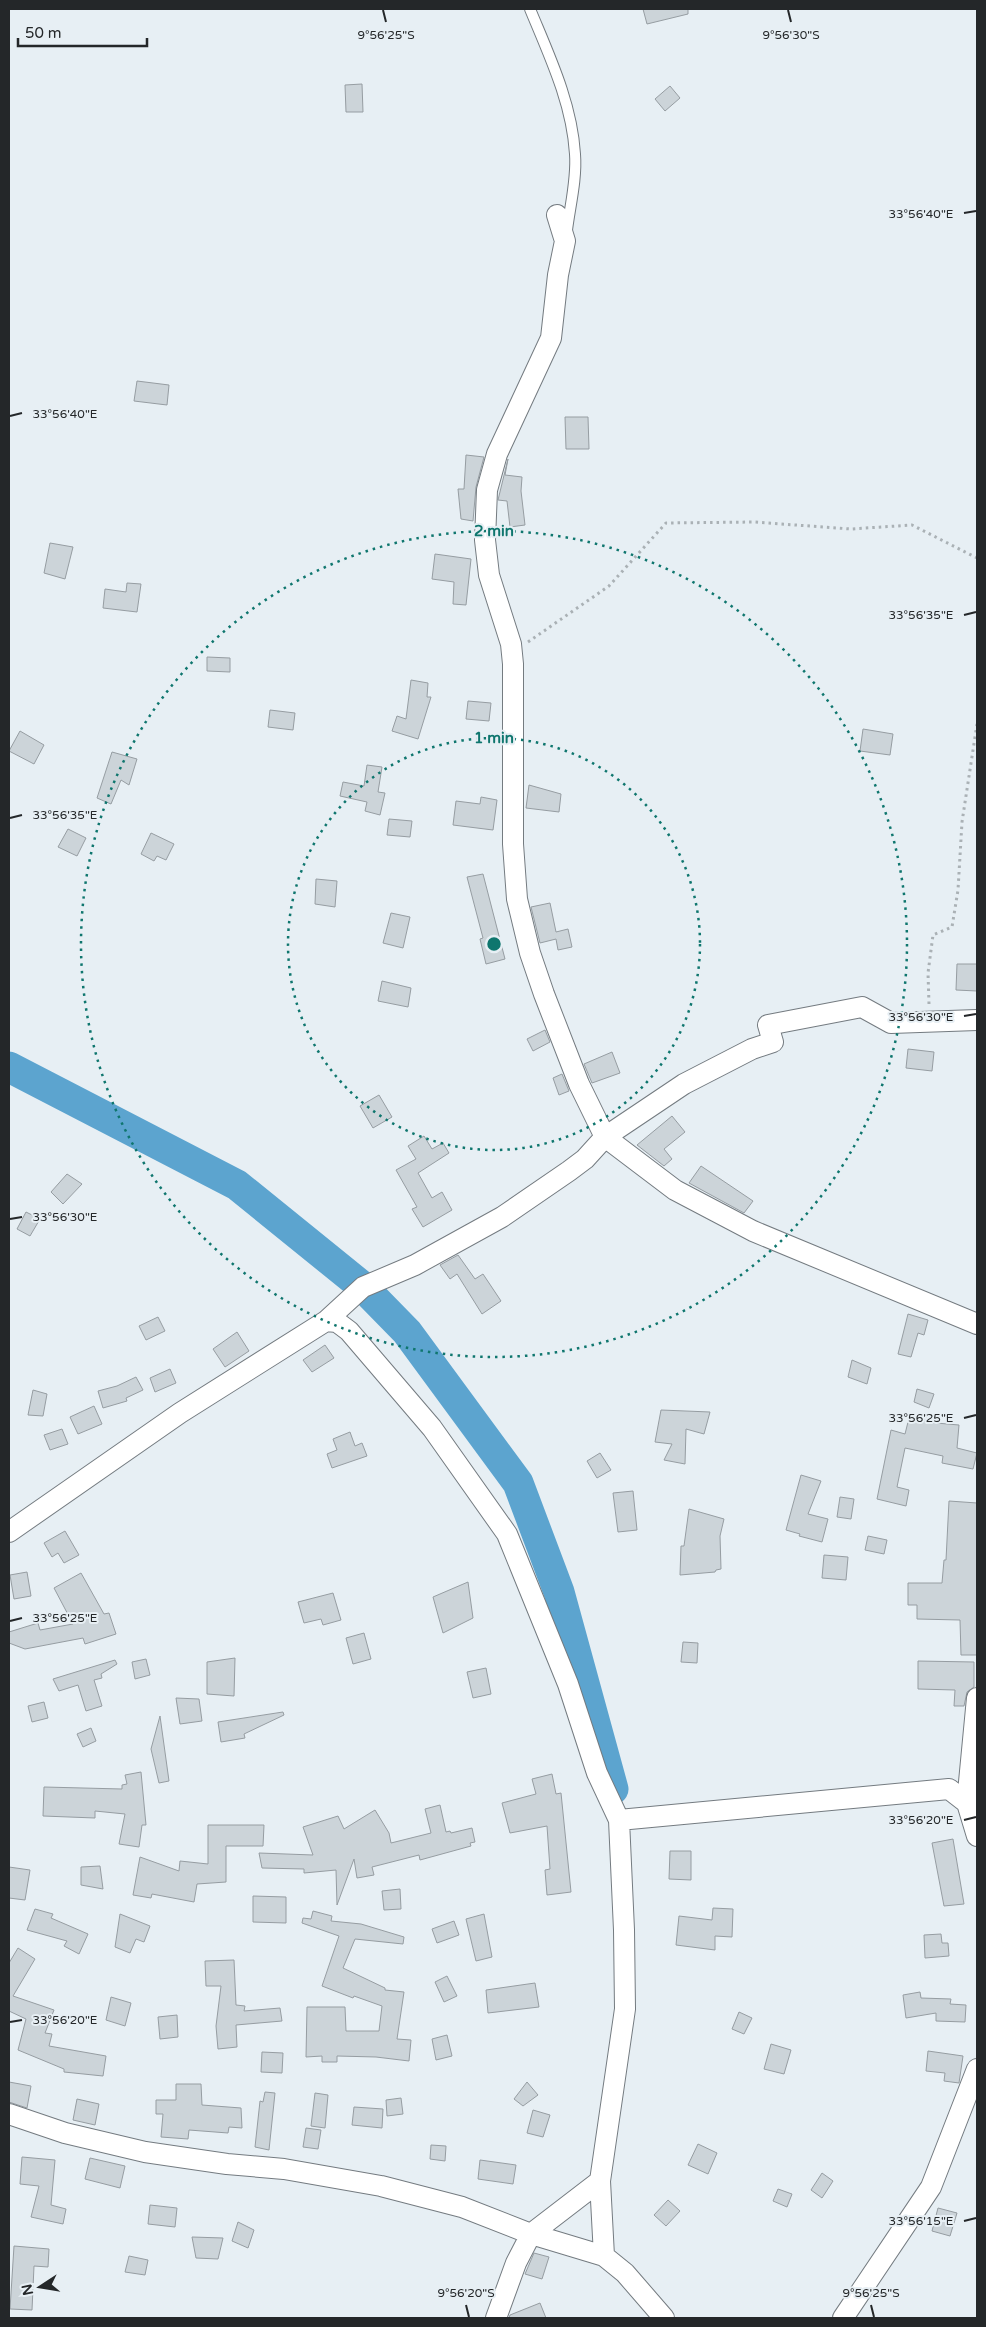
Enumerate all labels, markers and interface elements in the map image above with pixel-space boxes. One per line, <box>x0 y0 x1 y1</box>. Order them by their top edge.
scale bar <box>18 15 146 47</box>
text: 50 m <box>25 24 62 42</box>
text: 9°56'25"S <box>357 28 415 42</box>
text: 9°56'30"S <box>762 28 820 42</box>
text: 33°56'40"E <box>888 207 954 221</box>
text: 33°56'40"E <box>32 407 98 421</box>
text: 2 min <box>474 522 514 540</box>
text: 33°56'35"E <box>888 608 954 622</box>
text: 1 min <box>474 729 514 747</box>
text: 33°56'35"E <box>32 808 98 822</box>
centre of rings <box>485 935 503 953</box>
text: 33°56'30"E <box>888 1010 954 1024</box>
text: 33°56'30"E <box>32 1210 98 1224</box>
text: 33°56'25"E <box>888 1411 954 1425</box>
text: 33°56'25"E <box>32 1611 98 1625</box>
text: 33°56'20"E <box>888 1813 954 1827</box>
text: 33°56'20"E <box>32 2013 98 2027</box>
text: 33°56'15"E <box>888 2214 954 2228</box>
north arrow <box>15 2262 65 2312</box>
text: N <box>18 2282 37 2297</box>
text: 9°56'20"S <box>437 2286 495 2300</box>
text: 9°56'25"S <box>842 2286 900 2300</box>

